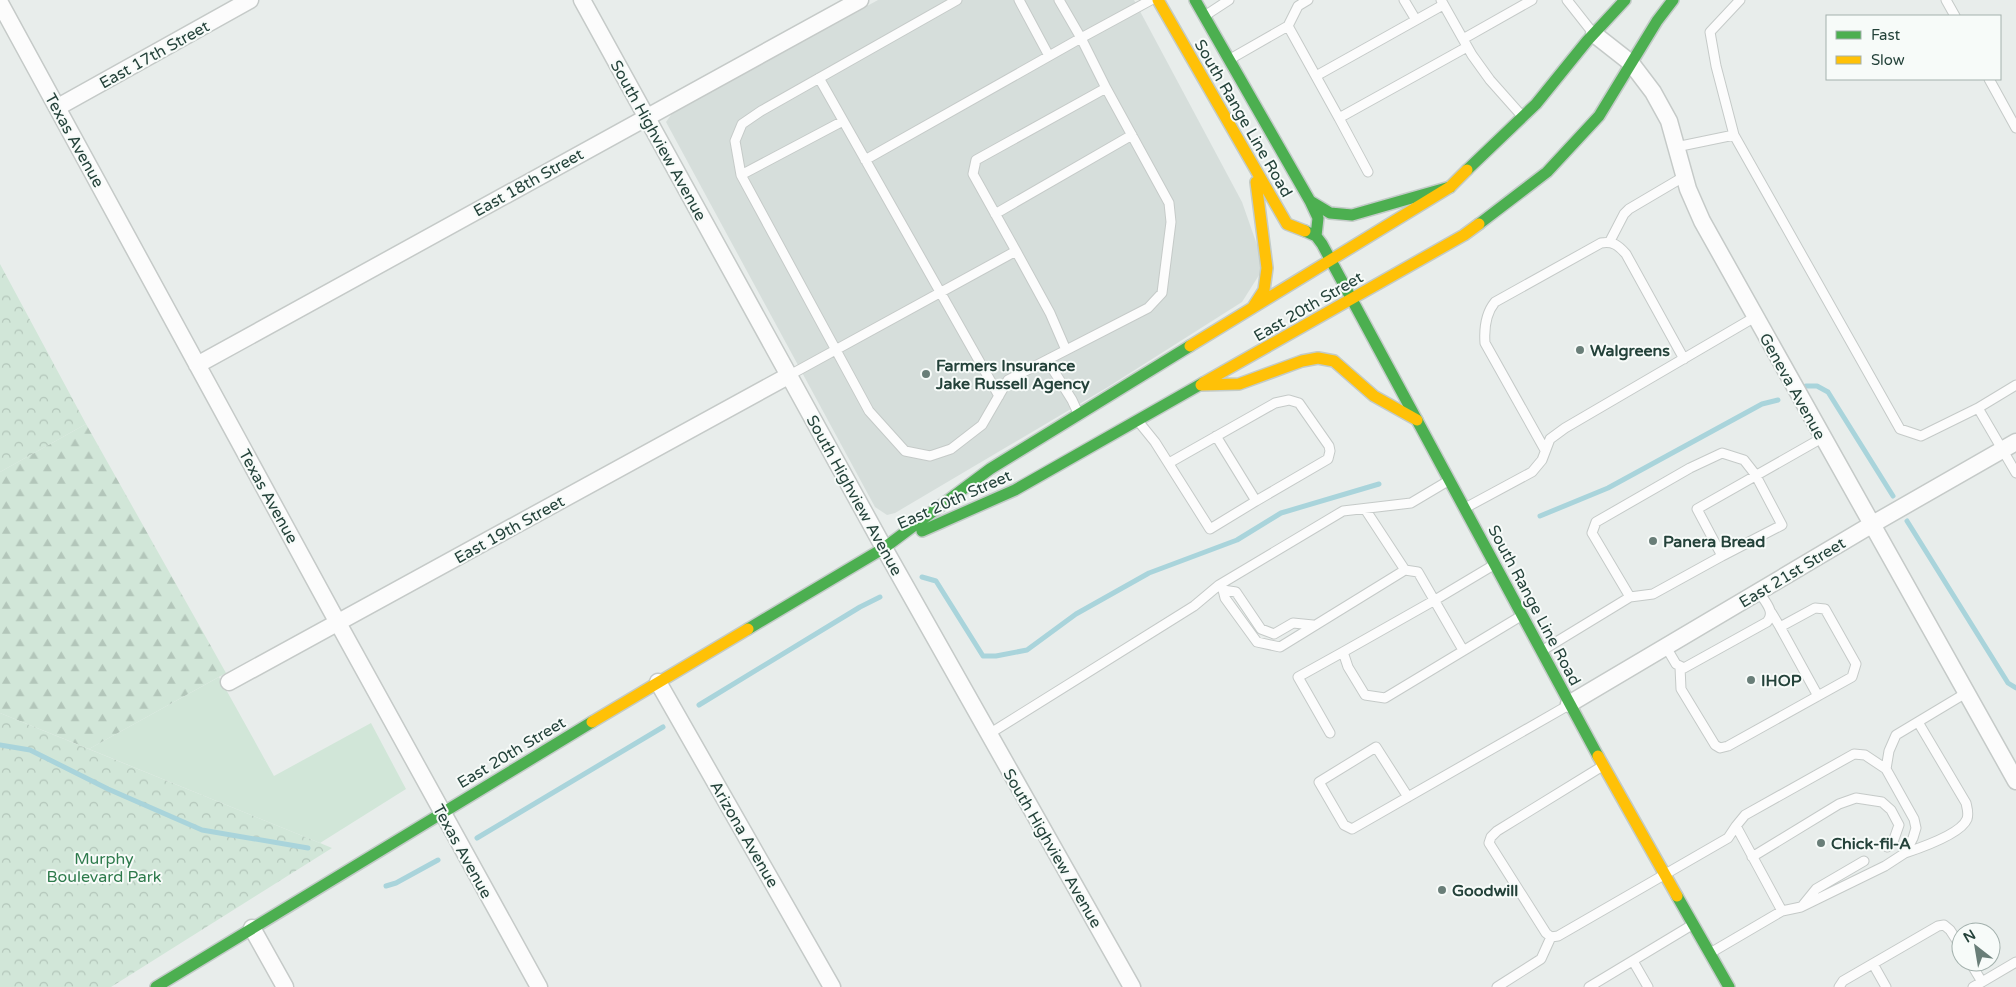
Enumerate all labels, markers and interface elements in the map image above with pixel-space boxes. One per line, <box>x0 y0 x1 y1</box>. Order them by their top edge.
legend <box>1826 15 2001 80</box>
street label: East 17th Street <box>96 16 213 93</box>
text: Fast <box>1871 26 1901 44</box>
street label: South Range Line Road <box>1190 36 1297 201</box>
text: Slow <box>1871 51 1905 69</box>
street label: South Highview Avenue <box>606 57 711 224</box>
street label: Texas Avenue <box>40 90 108 191</box>
street label: East 18th Street <box>470 144 587 221</box>
street label: East 20th Street <box>1250 267 1367 346</box>
street label: Geneva Avenue <box>1755 330 1830 443</box>
place label: Walgreens <box>1590 341 1670 361</box>
marker: Walgreens <box>1574 344 1586 356</box>
place label: Farmers Insurance Jake Russell Agency <box>935 356 1090 394</box>
marker: Farmers Insurance Jake Russell Agency <box>920 368 932 380</box>
street label: South Highview Avenue <box>802 412 907 579</box>
street label: Texas Avenue <box>234 446 302 547</box>
street label: East 20th Street <box>894 466 1015 534</box>
street label: East 19th Street <box>451 491 568 568</box>
street label: South Range Line Road <box>1483 522 1585 689</box>
place label: Panera Bread <box>1663 532 1765 552</box>
street label: East 21st Street <box>1736 533 1849 613</box>
marker: Panera Bread <box>1647 535 1659 547</box>
place label: IHOP <box>1761 671 1802 691</box>
marker: IHOP <box>1745 674 1757 686</box>
street label: East 20th Street <box>454 713 569 793</box>
street label: South Highview Avenue <box>998 765 1106 932</box>
street label: Arizona Avenue <box>706 778 783 891</box>
street label: Texas Avenue <box>428 801 496 902</box>
place label: Chick-fil-A <box>1831 834 1911 854</box>
marker: Chick-fil-A <box>1815 837 1827 849</box>
park label: Murphy Boulevard Park <box>46 849 162 887</box>
place label: Goodwill <box>1452 881 1518 901</box>
marker: Goodwill <box>1436 884 1448 896</box>
north arrow <box>1951 922 2001 972</box>
text: N <box>1960 926 1979 946</box>

